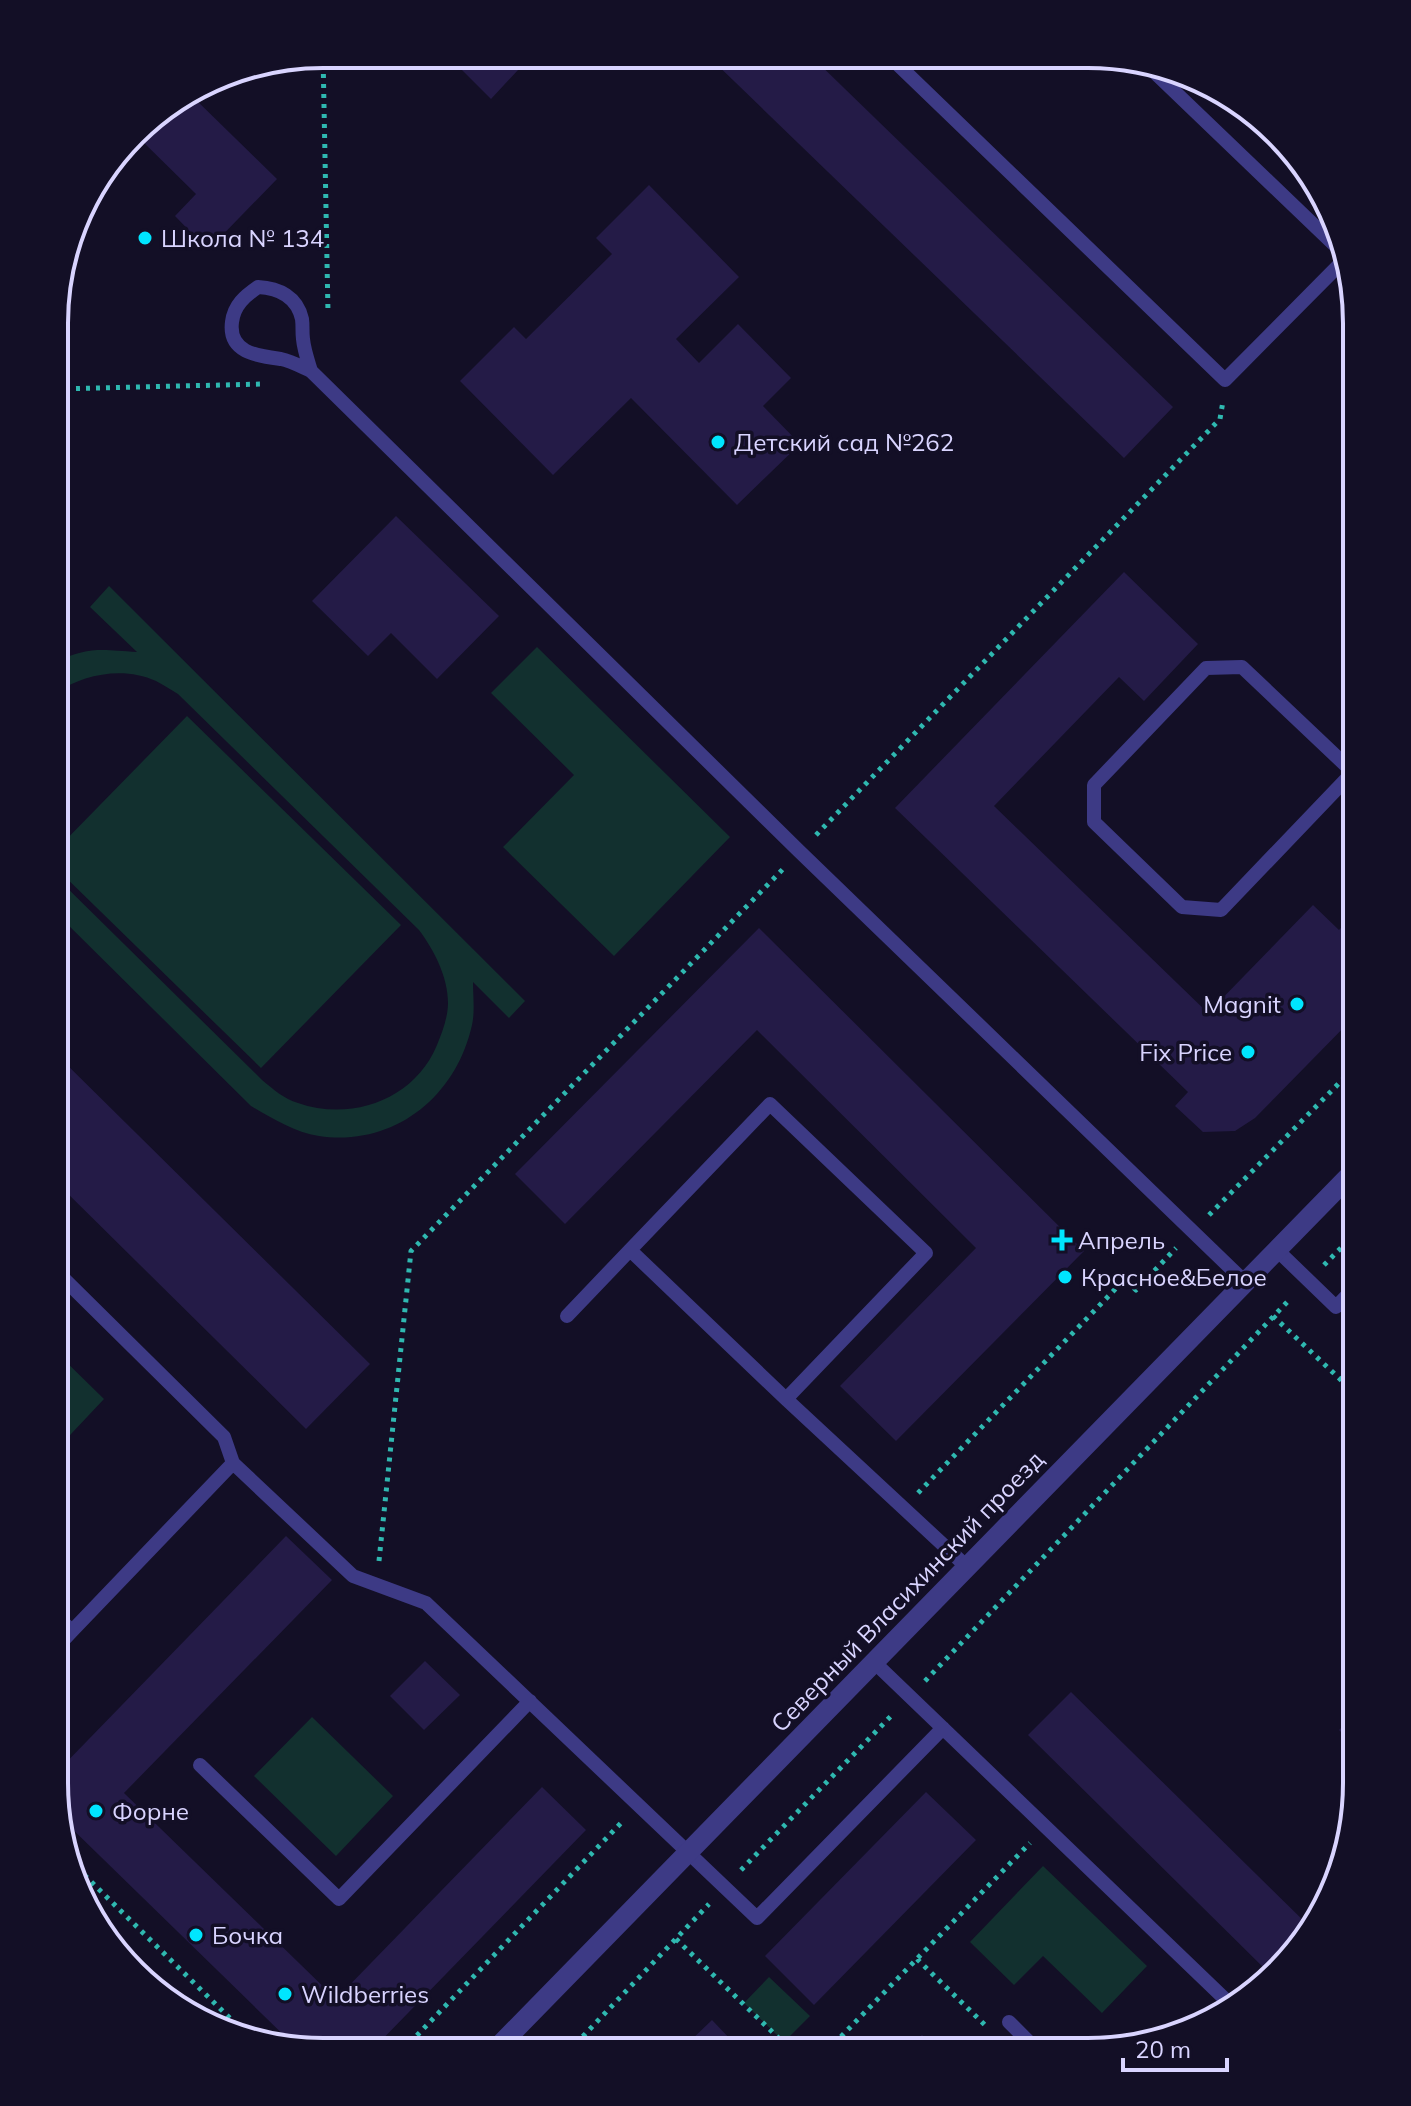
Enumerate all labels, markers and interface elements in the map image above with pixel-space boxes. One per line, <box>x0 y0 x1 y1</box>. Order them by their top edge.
place label: Школа № 134 <box>161 223 324 253</box>
marker: Школа № 134 <box>136 229 154 247</box>
place label: Детский сад №262 <box>734 427 954 457</box>
marker: Детский сад №262 <box>709 433 727 451</box>
place label: Magnit <box>1203 989 1281 1019</box>
marker: Magnit <box>1288 995 1306 1013</box>
place label: Fix Price <box>1139 1037 1232 1067</box>
marker: Fix Price <box>1239 1043 1257 1061</box>
place label: Апрель <box>1078 1225 1165 1255</box>
marker: Апрель <box>1053 1231 1071 1249</box>
place label: Красное&Белое <box>1081 1262 1267 1292</box>
marker: Красное&Белое <box>1056 1268 1074 1286</box>
street label: Северный Власихинский проезд <box>764 1444 1050 1738</box>
place label: Форне <box>112 1796 189 1826</box>
marker: Форне <box>87 1802 105 1820</box>
place label: Бочка <box>212 1920 283 1950</box>
marker: Бочка <box>187 1926 205 1944</box>
place label: Wildberries <box>301 1979 429 2009</box>
marker: Wildberries <box>276 1985 294 2003</box>
scale bar <box>1123 2022 1227 2072</box>
text: 20 m <box>1135 2034 1191 2064</box>

